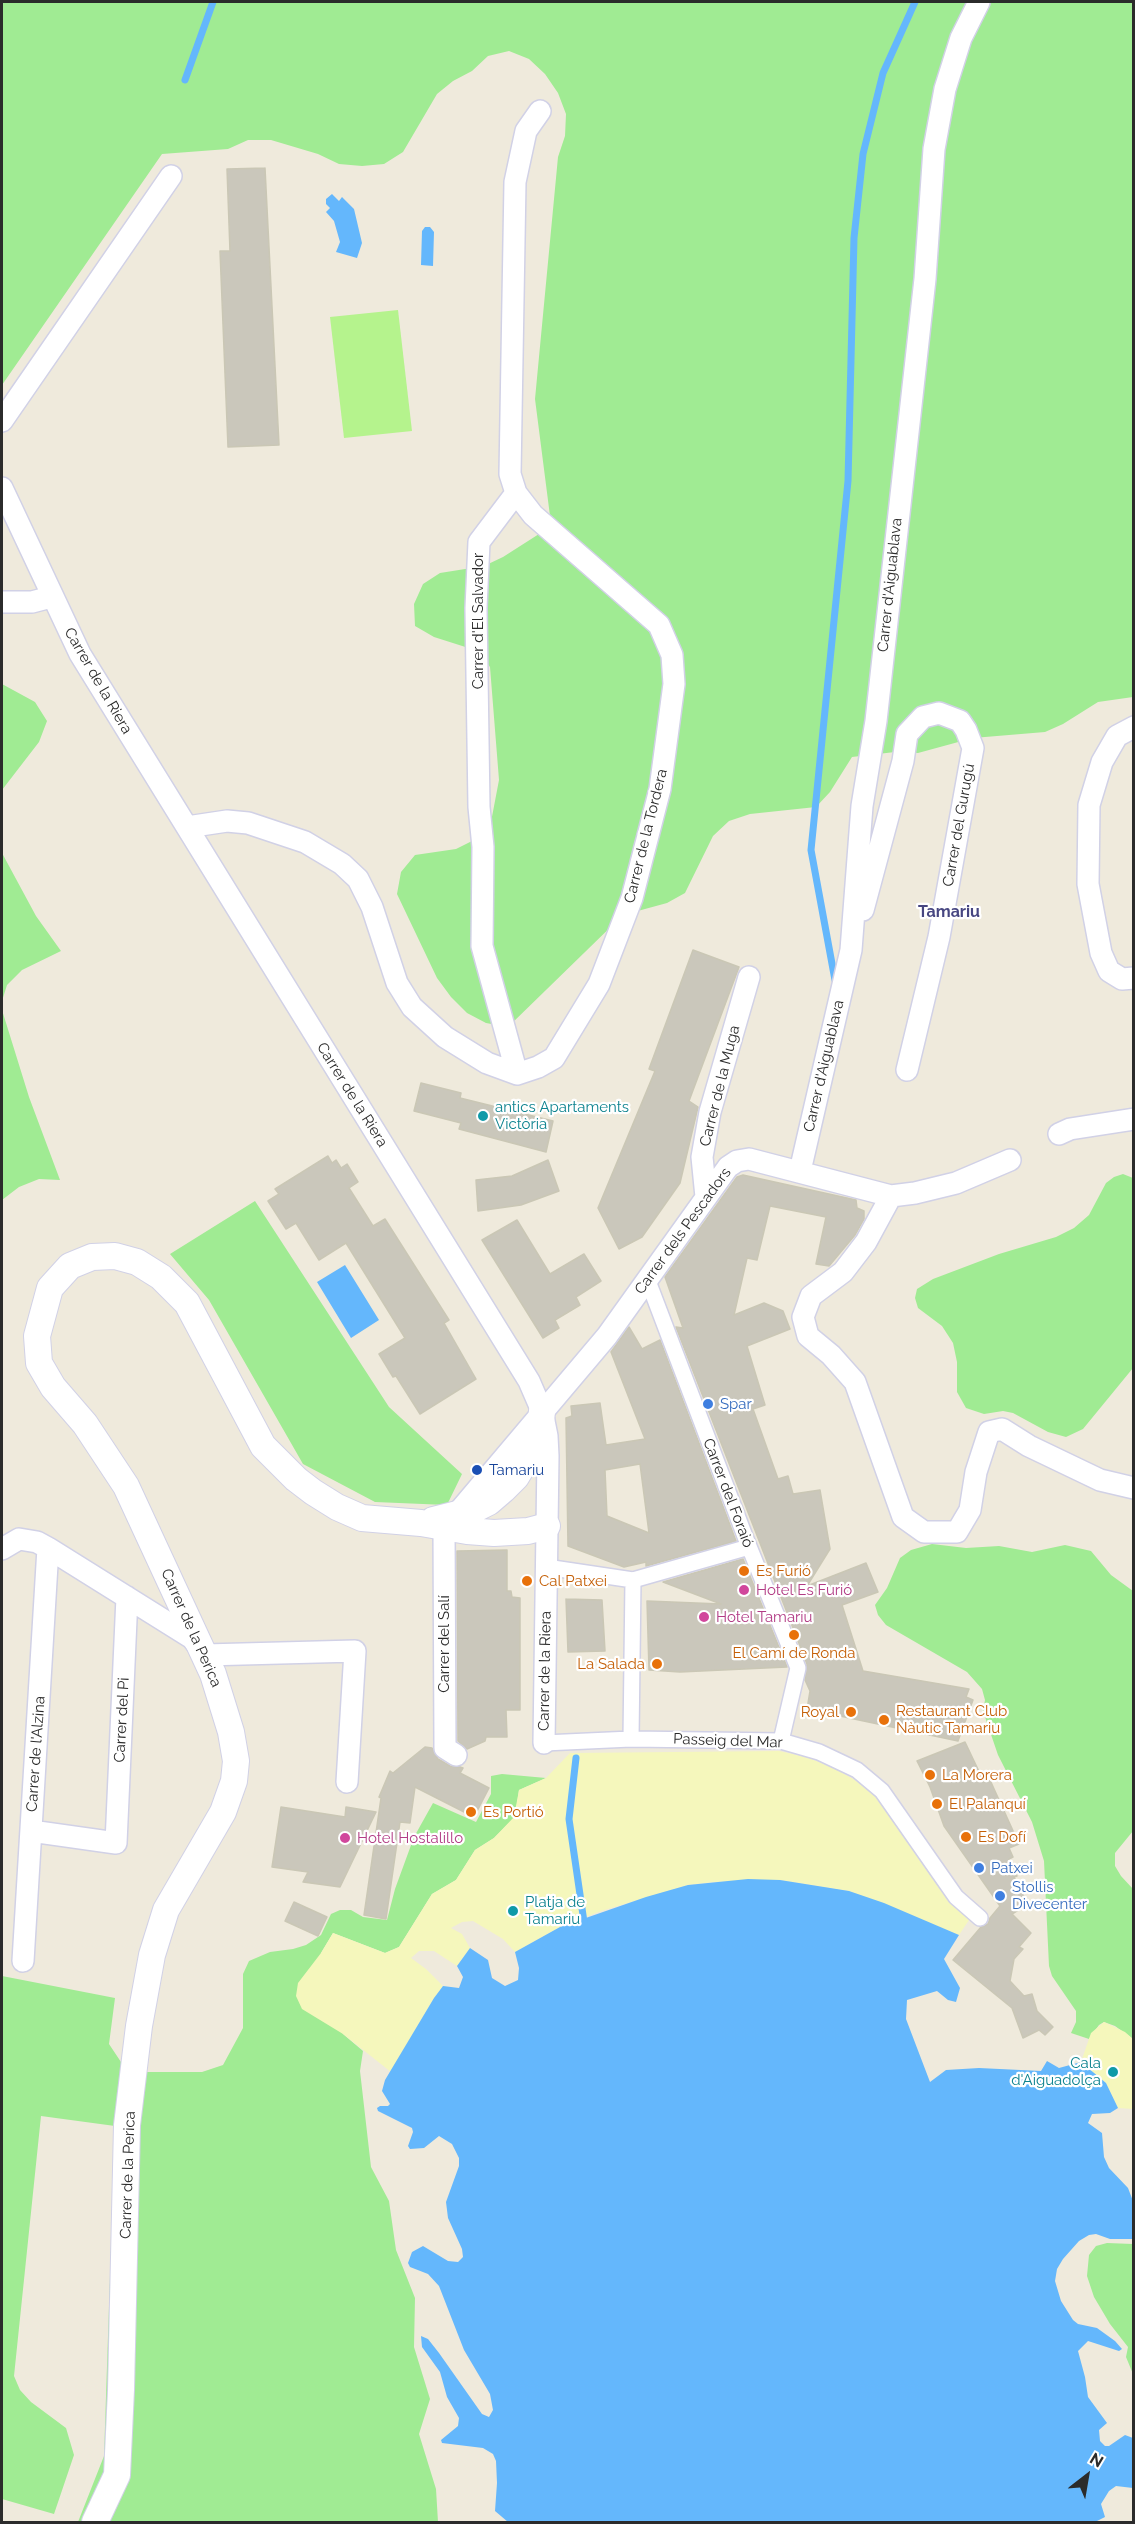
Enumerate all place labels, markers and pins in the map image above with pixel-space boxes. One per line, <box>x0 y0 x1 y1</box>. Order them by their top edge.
place label: antics Apartaments Victòria <box>495 1098 629 1133</box>
marker: antics Apartaments Victòria <box>476 1109 490 1123</box>
place label: Spar <box>720 1395 752 1413</box>
marker: Spar <box>701 1397 715 1411</box>
place label: Tamariu <box>489 1461 544 1479</box>
marker: Tamariu <box>470 1463 484 1477</box>
place label: Es Furió <box>756 1562 811 1580</box>
marker: Es Furió <box>737 1564 751 1578</box>
place label: Cal Patxei <box>539 1572 607 1590</box>
marker: Cal Patxei <box>520 1574 534 1588</box>
place label: Hotel Es Furió <box>756 1581 852 1599</box>
marker: Hotel Es Furió <box>737 1583 751 1597</box>
place label: Hotel Tamariu <box>716 1608 813 1626</box>
marker: Hotel Tamariu <box>697 1610 711 1624</box>
marker: El Camí de Ronda <box>787 1628 801 1642</box>
place label: El Camí de Ronda <box>732 1644 856 1662</box>
place label: La Salada <box>577 1655 645 1673</box>
marker: La Salada <box>650 1657 664 1671</box>
place label: Restaurant Club Nàutic Tamariu <box>896 1702 1007 1737</box>
place label: Royal <box>801 1703 839 1721</box>
marker: Royal <box>844 1705 858 1719</box>
marker: Restaurant Club Nàutic Tamariu <box>877 1713 891 1727</box>
place label: La Morera <box>942 1766 1012 1784</box>
marker: La Morera <box>923 1768 937 1782</box>
place label: El Palanquí <box>949 1795 1026 1813</box>
marker: El Palanquí <box>930 1797 944 1811</box>
place label: Es Portió <box>483 1803 544 1821</box>
marker: Es Portió <box>464 1805 478 1819</box>
place label: Es Dofí <box>978 1828 1026 1846</box>
place label: Hotel Hostalillo <box>357 1829 463 1847</box>
marker: Es Dofí <box>959 1830 973 1844</box>
marker: Hotel Hostalillo <box>338 1831 352 1845</box>
place label: Patxei <box>991 1859 1033 1877</box>
marker: Patxei <box>972 1861 986 1875</box>
place label: Stollis Divecenter <box>1012 1878 1087 1913</box>
marker: Stollis Divecenter <box>993 1889 1007 1903</box>
place label: Platja de Tamariu <box>525 1893 585 1928</box>
marker: Platja de Tamariu <box>506 1904 520 1918</box>
place label: Cala d'Aiguadolça <box>1011 2054 1101 2089</box>
marker: Cala d'Aiguadolça <box>1106 2065 1120 2079</box>

